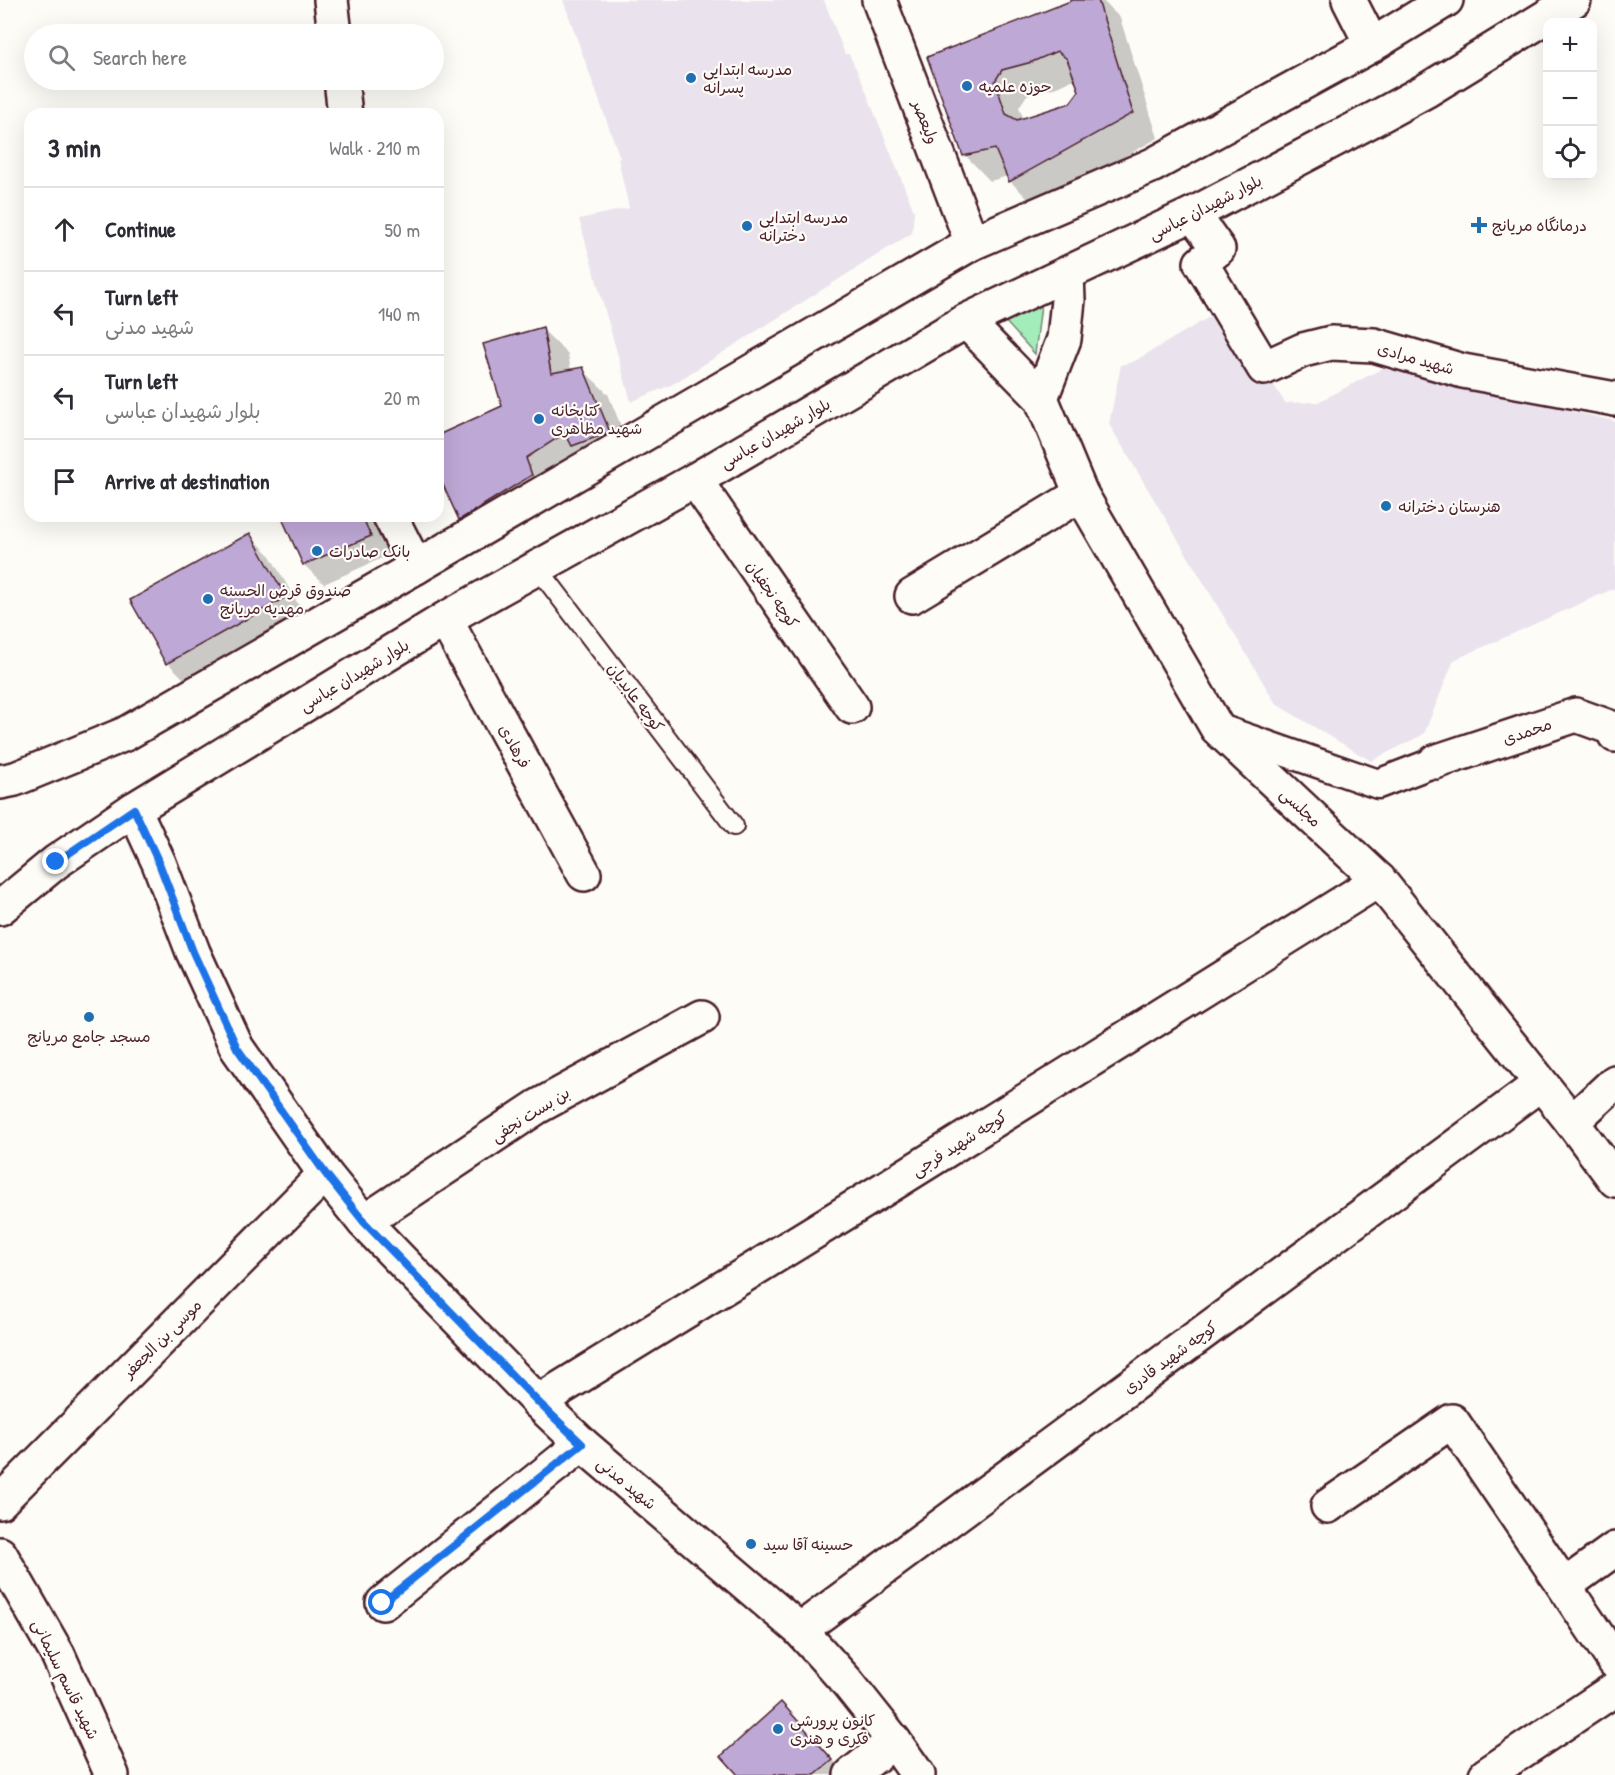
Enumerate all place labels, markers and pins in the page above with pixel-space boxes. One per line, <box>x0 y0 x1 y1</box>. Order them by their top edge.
place label: مدرسه ابتدایی پسرانه <box>703 58 792 98</box>
marker: مدرسه ابتدایی پسرانه <box>684 71 698 85</box>
place label: حوزه علمیه <box>979 75 1052 97</box>
marker: حوزه علمیه <box>960 79 974 93</box>
place label: مدرسه ابتدایی دخترانه <box>759 206 848 246</box>
place label: درمانگاه مریانج <box>1492 214 1587 236</box>
marker: درمانگاه مریانج <box>1470 216 1488 234</box>
marker: مدرسه ابتدایی دخترانه <box>740 219 754 233</box>
place label: کتابخانه شهید مظاهری <box>551 399 642 439</box>
marker: کتابخانه شهید مظاهری <box>532 412 546 426</box>
place label: هنرستان دخترانه <box>1398 495 1501 517</box>
marker: هنرستان دخترانه <box>1379 499 1393 513</box>
place label: بانک صادرات <box>329 540 410 562</box>
marker: بانک صادرات <box>310 544 324 558</box>
place label: صندوق قرض الحسنه مهدیه مریانج <box>220 579 351 619</box>
marker: صندوق قرض الحسنه مهدیه مریانج <box>201 592 215 606</box>
marker: مسجد جامع مریانج <box>82 1010 96 1024</box>
place label: مسجد جامع مریانج <box>27 1025 151 1048</box>
place label: حسینه آقا سید <box>763 1533 853 1555</box>
marker: حسینه آقا سید <box>744 1537 758 1551</box>
place label: کانون پرورشی فکری و هنری <box>790 1709 876 1749</box>
marker: کانون پرورشی فکری و هنری <box>771 1722 785 1736</box>

